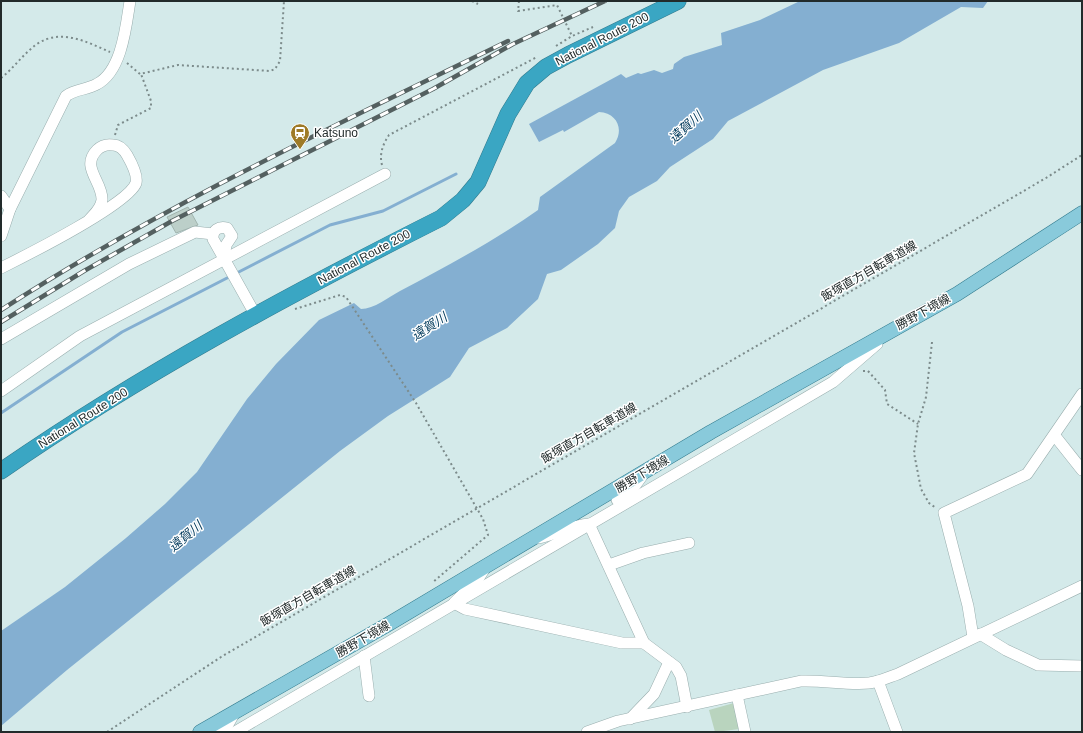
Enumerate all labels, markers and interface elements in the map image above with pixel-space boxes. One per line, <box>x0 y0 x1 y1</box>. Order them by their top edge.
street label: National Route 200 <box>553 9 651 69</box>
water label: 遠賀川 <box>666 107 706 146</box>
station icon: Katsuno <box>289 122 311 150</box>
place label: Katsuno <box>314 126 358 140</box>
street label: National Route 200 <box>315 227 413 287</box>
street label: 飯塚直方自転車道線 <box>819 238 919 304</box>
street label: 勝野下境線 <box>893 291 953 333</box>
water label: 遠賀川 <box>409 308 451 343</box>
street label: National Route 200 <box>36 385 131 451</box>
street label: 飯塚直方自転車道線 <box>539 400 639 466</box>
street label: 勝野下境線 <box>613 453 671 495</box>
water label: 遠賀川 <box>166 517 207 555</box>
street label: 飯塚直方自転車道線 <box>258 563 358 629</box>
street label: 勝野下境線 <box>334 618 392 660</box>

